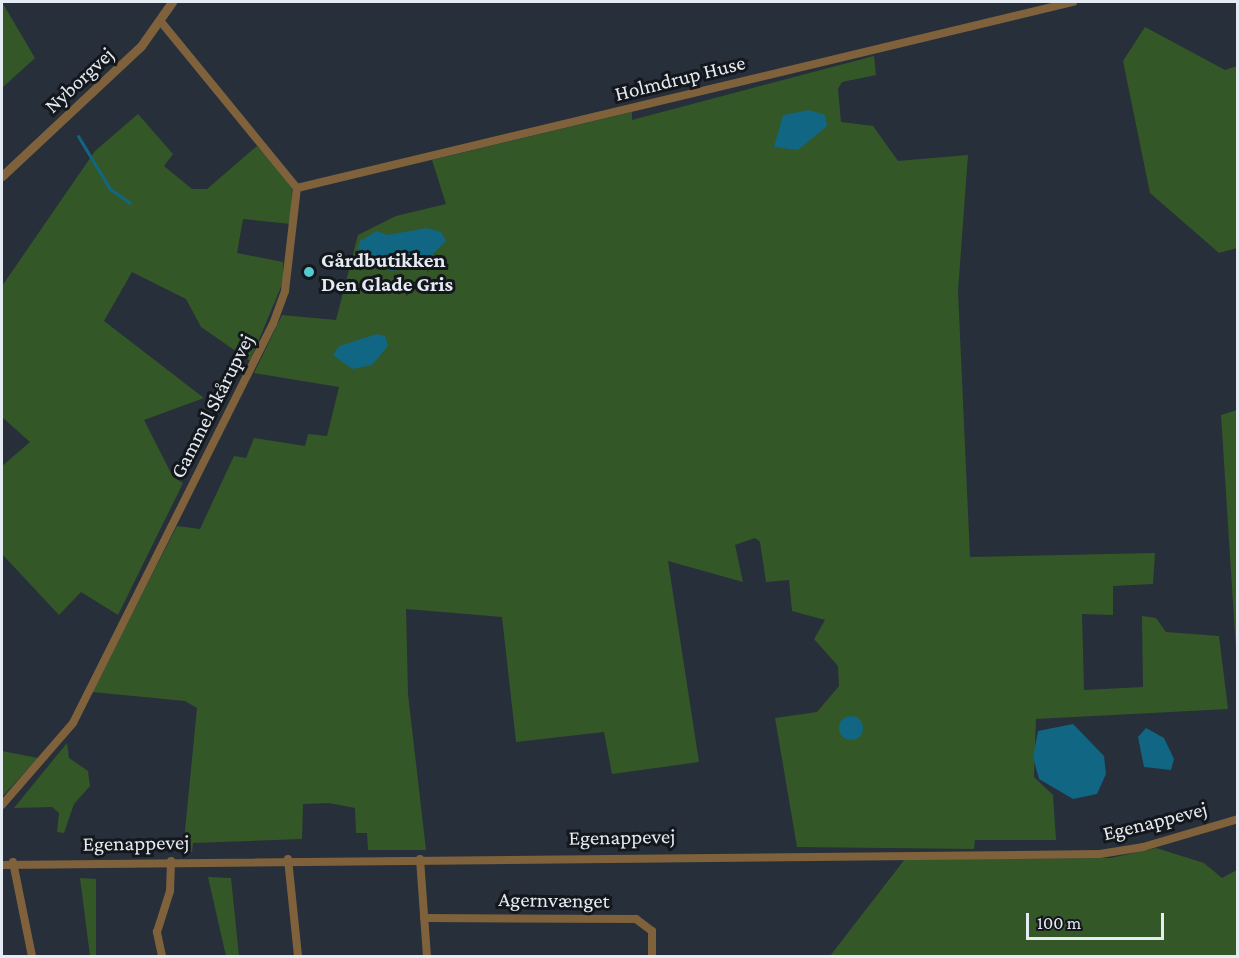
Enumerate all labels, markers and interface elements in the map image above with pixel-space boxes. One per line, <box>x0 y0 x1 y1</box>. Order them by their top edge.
street label: Nyborgvej <box>39 42 119 118</box>
street label: Holmdrup Huse <box>612 50 748 106</box>
place label: Gårdbutikken Den Glade Gris <box>321 247 453 297</box>
marker: Gårdbutikken Den Glade Gris <box>302 265 316 279</box>
street label: Gammel Skårupvej <box>165 330 259 482</box>
street label: Egenappevej <box>1100 796 1210 846</box>
street label: Egenappevej <box>568 823 676 851</box>
street label: Egenappevej <box>82 829 190 857</box>
street label: Agernvænget <box>498 886 610 914</box>
scale bar <box>1029 901 1167 939</box>
text: 100 m <box>1037 913 1081 933</box>

